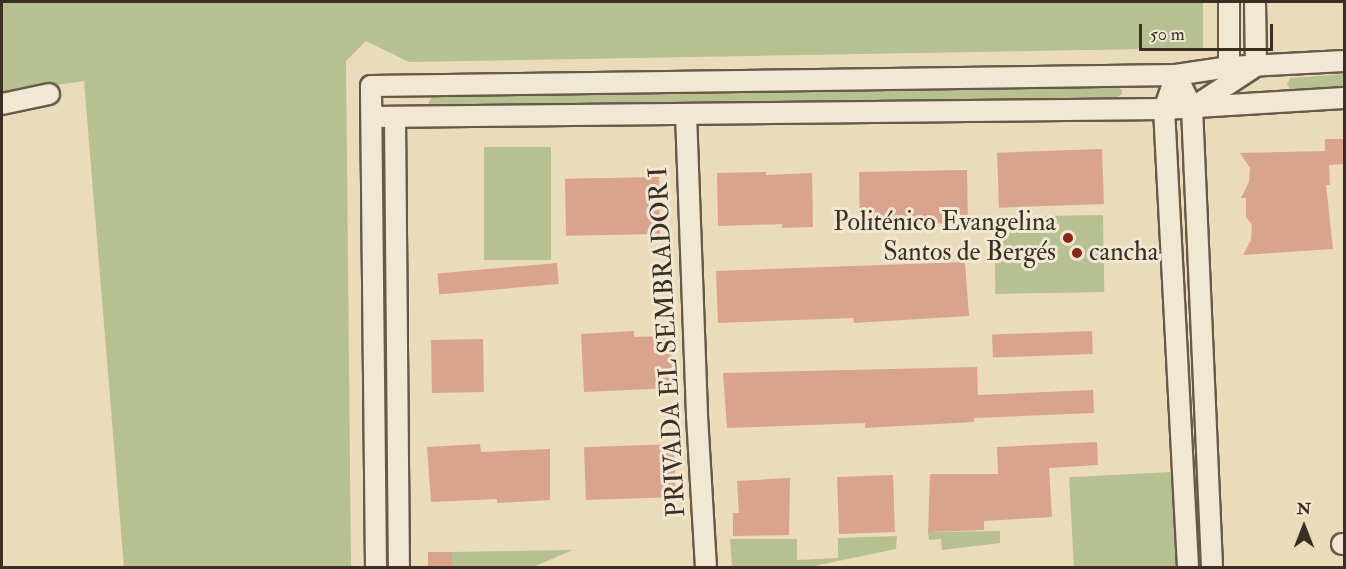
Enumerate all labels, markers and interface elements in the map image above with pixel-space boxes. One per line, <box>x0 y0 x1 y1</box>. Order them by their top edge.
scale bar <box>1142 12 1276 50</box>
text: 50 m <box>1150 23 1185 46</box>
street label: PRIVADA EL SEMBRADOR I <box>643 166 693 518</box>
place label: Politénico Evangelina Santos de Bergés <box>833 207 1056 268</box>
marker: Politénico Evangelina Santos de Bergés <box>1061 231 1075 245</box>
place label: cancha <box>1089 237 1158 269</box>
marker: cancha <box>1070 246 1084 260</box>
north arrow <box>1274 497 1334 557</box>
text: N <box>1297 499 1311 519</box>

